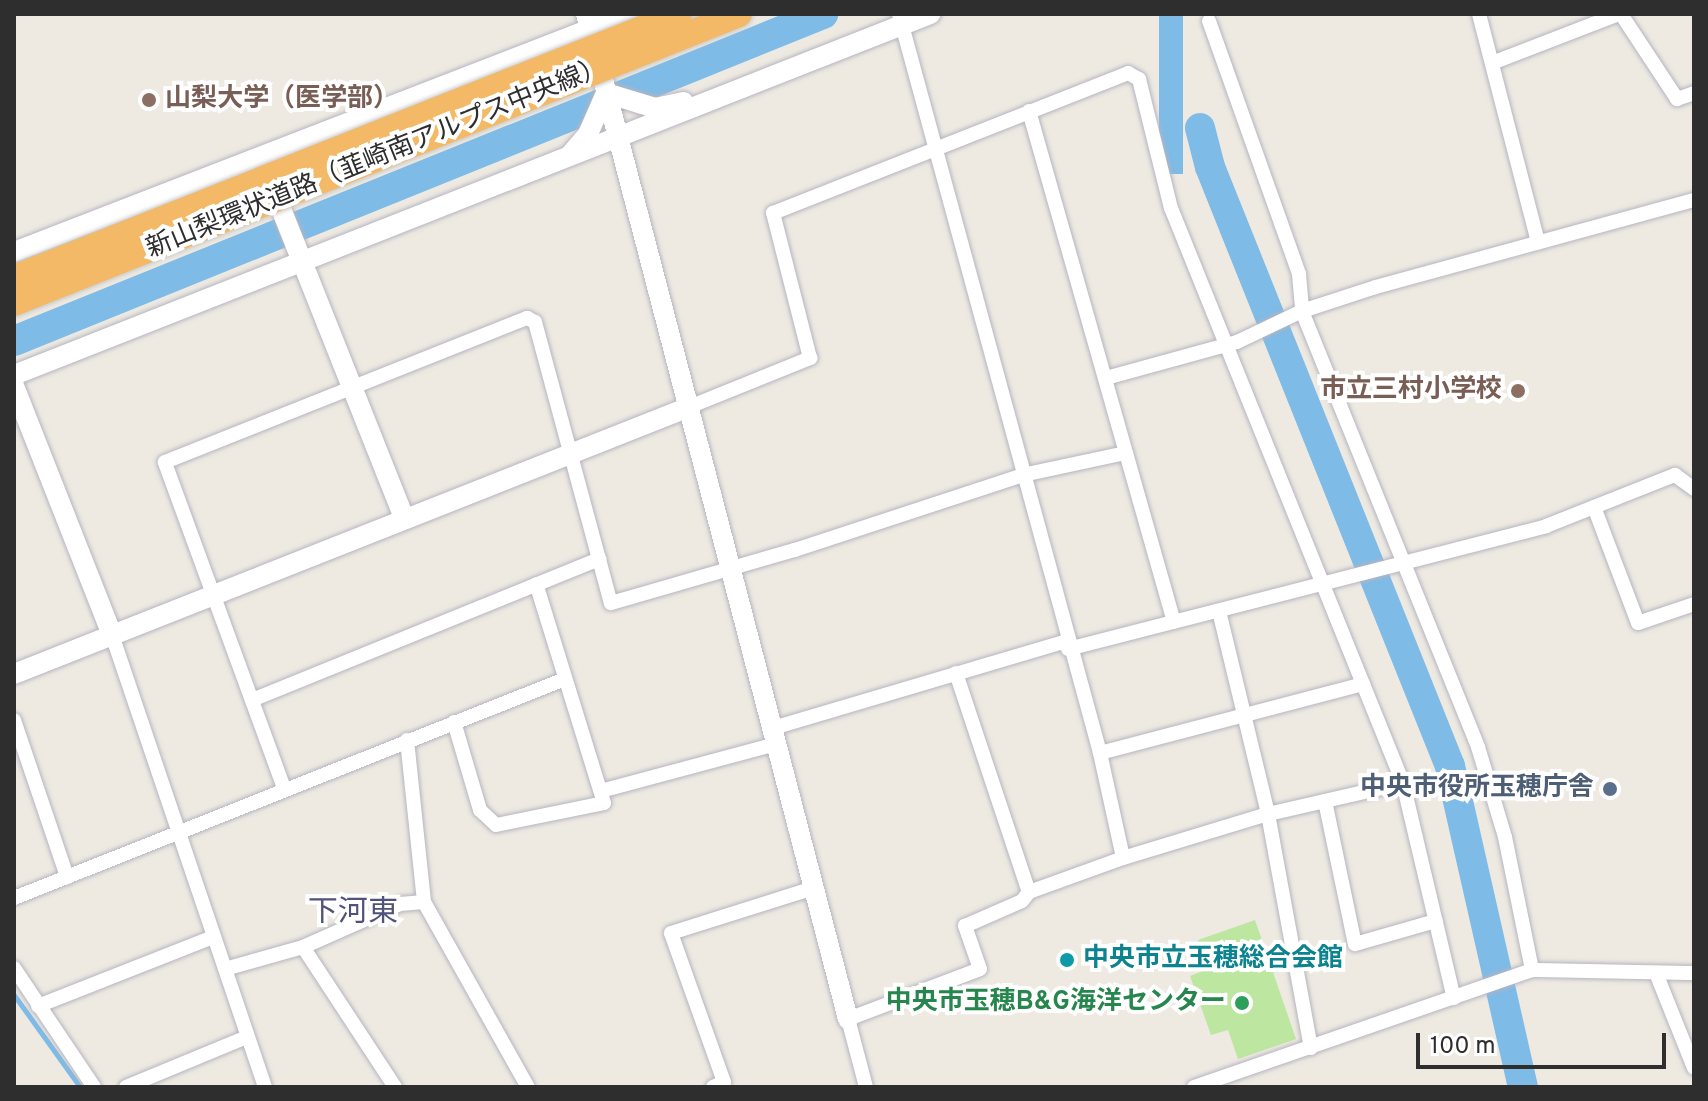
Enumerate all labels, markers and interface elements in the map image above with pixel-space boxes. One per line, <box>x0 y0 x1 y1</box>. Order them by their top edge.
street label: 新山梨環状道路（韮崎南アルプス中央線） <box>142 52 612 266</box>
place label: 山梨大学（医学部） <box>165 84 399 116</box>
marker: 山梨大学（医学部） <box>140 91 158 109</box>
place label: 市立三村小学校 <box>1320 375 1502 407</box>
marker: 市立三村小学校 <box>1509 382 1527 400</box>
place label: 中央市役所玉穂庁舎 <box>1360 773 1594 805</box>
marker: 中央市役所玉穂庁舎 <box>1601 780 1619 798</box>
district label: 下河東 <box>308 896 398 932</box>
place label: 中央市立玉穂総合会館 <box>1083 944 1343 976</box>
marker: 中央市立玉穂総合会館 <box>1058 951 1076 969</box>
place label: 中央市玉穂B&G海洋センター <box>886 987 1226 1019</box>
marker: 中央市玉穂B&G海洋センター <box>1233 994 1251 1012</box>
scale bar <box>1420 1017 1670 1067</box>
text: 100 m <box>1430 1032 1496 1062</box>

